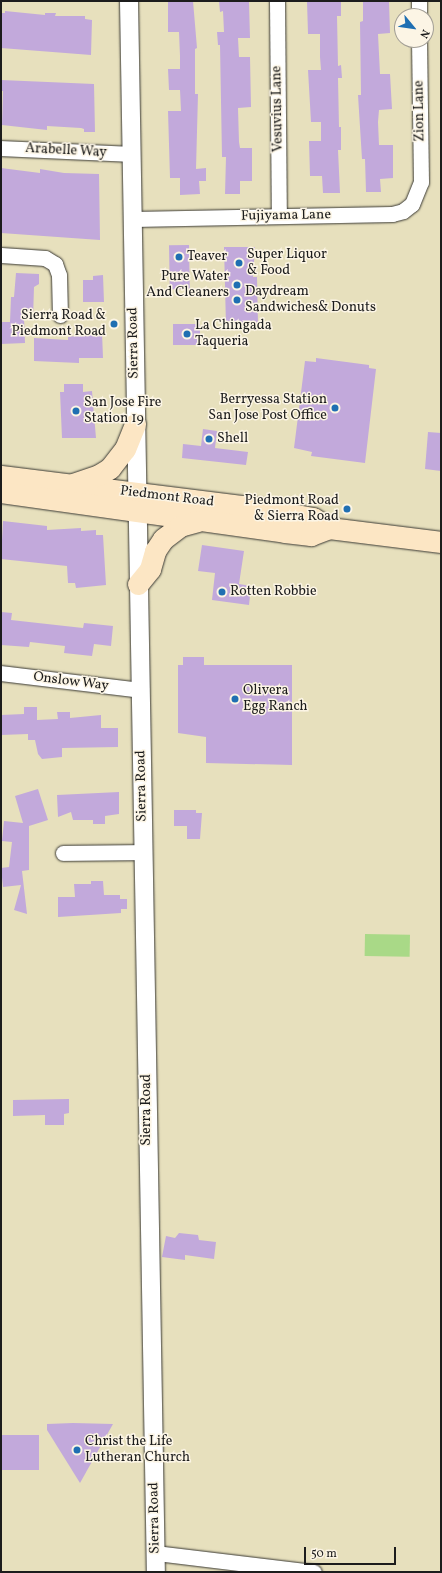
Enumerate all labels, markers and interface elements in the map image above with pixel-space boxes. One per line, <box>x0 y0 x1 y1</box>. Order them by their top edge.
north arrow <box>394 8 434 48</box>
text: N <box>416 26 433 41</box>
street label: Vesuvius Lane <box>269 66 287 152</box>
street label: Zion Lane <box>411 80 429 142</box>
street label: Arabelle Way <box>25 140 107 162</box>
street label: Fujiyama Lane <box>241 207 331 225</box>
place label: Super Liquor & Food <box>247 247 327 280</box>
place label: Teaver <box>187 249 227 265</box>
marker: Teaver <box>174 252 184 262</box>
marker: Super Liquor & Food <box>234 258 244 268</box>
place label: Pure Water And Cleaners <box>146 269 229 302</box>
marker: Pure Water And Cleaners <box>232 280 242 290</box>
place label: Daydream Sandwiches& Donuts <box>245 284 376 316</box>
marker: Daydream Sandwiches& Donuts <box>232 295 242 305</box>
street label: Sierra Road <box>125 307 143 379</box>
place label: Sierra Road & Piedmont Road <box>12 308 106 340</box>
place label: La Chingada Taqueria <box>195 318 272 350</box>
marker: Sierra Road & Piedmont Road <box>109 319 119 329</box>
marker: La Chingada Taqueria <box>182 329 192 339</box>
place label: Berryessa Station San Jose Post Office <box>208 392 327 424</box>
place label: San Jose Fire Station 19 <box>84 395 161 428</box>
marker: Berryessa Station San Jose Post Office <box>330 403 340 413</box>
marker: San Jose Fire Station 19 <box>71 406 81 416</box>
place label: Shell <box>217 431 248 447</box>
marker: Shell <box>204 434 214 444</box>
street label: Piedmont Road <box>119 483 215 511</box>
place label: Piedmont Road & Sierra Road <box>245 493 339 526</box>
marker: Piedmont Road & Sierra Road <box>342 504 352 514</box>
place label: Rotten Robbie <box>230 584 317 600</box>
marker: Rotten Robbie <box>217 587 227 597</box>
street label: Onslow Way <box>32 669 110 695</box>
place label: Olivera Egg Ranch <box>243 683 308 716</box>
marker: Olivera Egg Ranch <box>230 694 240 704</box>
street label: Sierra Road <box>133 750 151 822</box>
street label: Sierra Road <box>139 1074 155 1146</box>
place label: Christ the Life Lutheran Church <box>85 1434 190 1466</box>
marker: Christ the Life Lutheran Church <box>72 1445 82 1455</box>
street label: Sierra Road <box>146 1482 164 1554</box>
scale bar <box>306 1539 398 1565</box>
text: 50 m <box>311 1546 337 1562</box>

